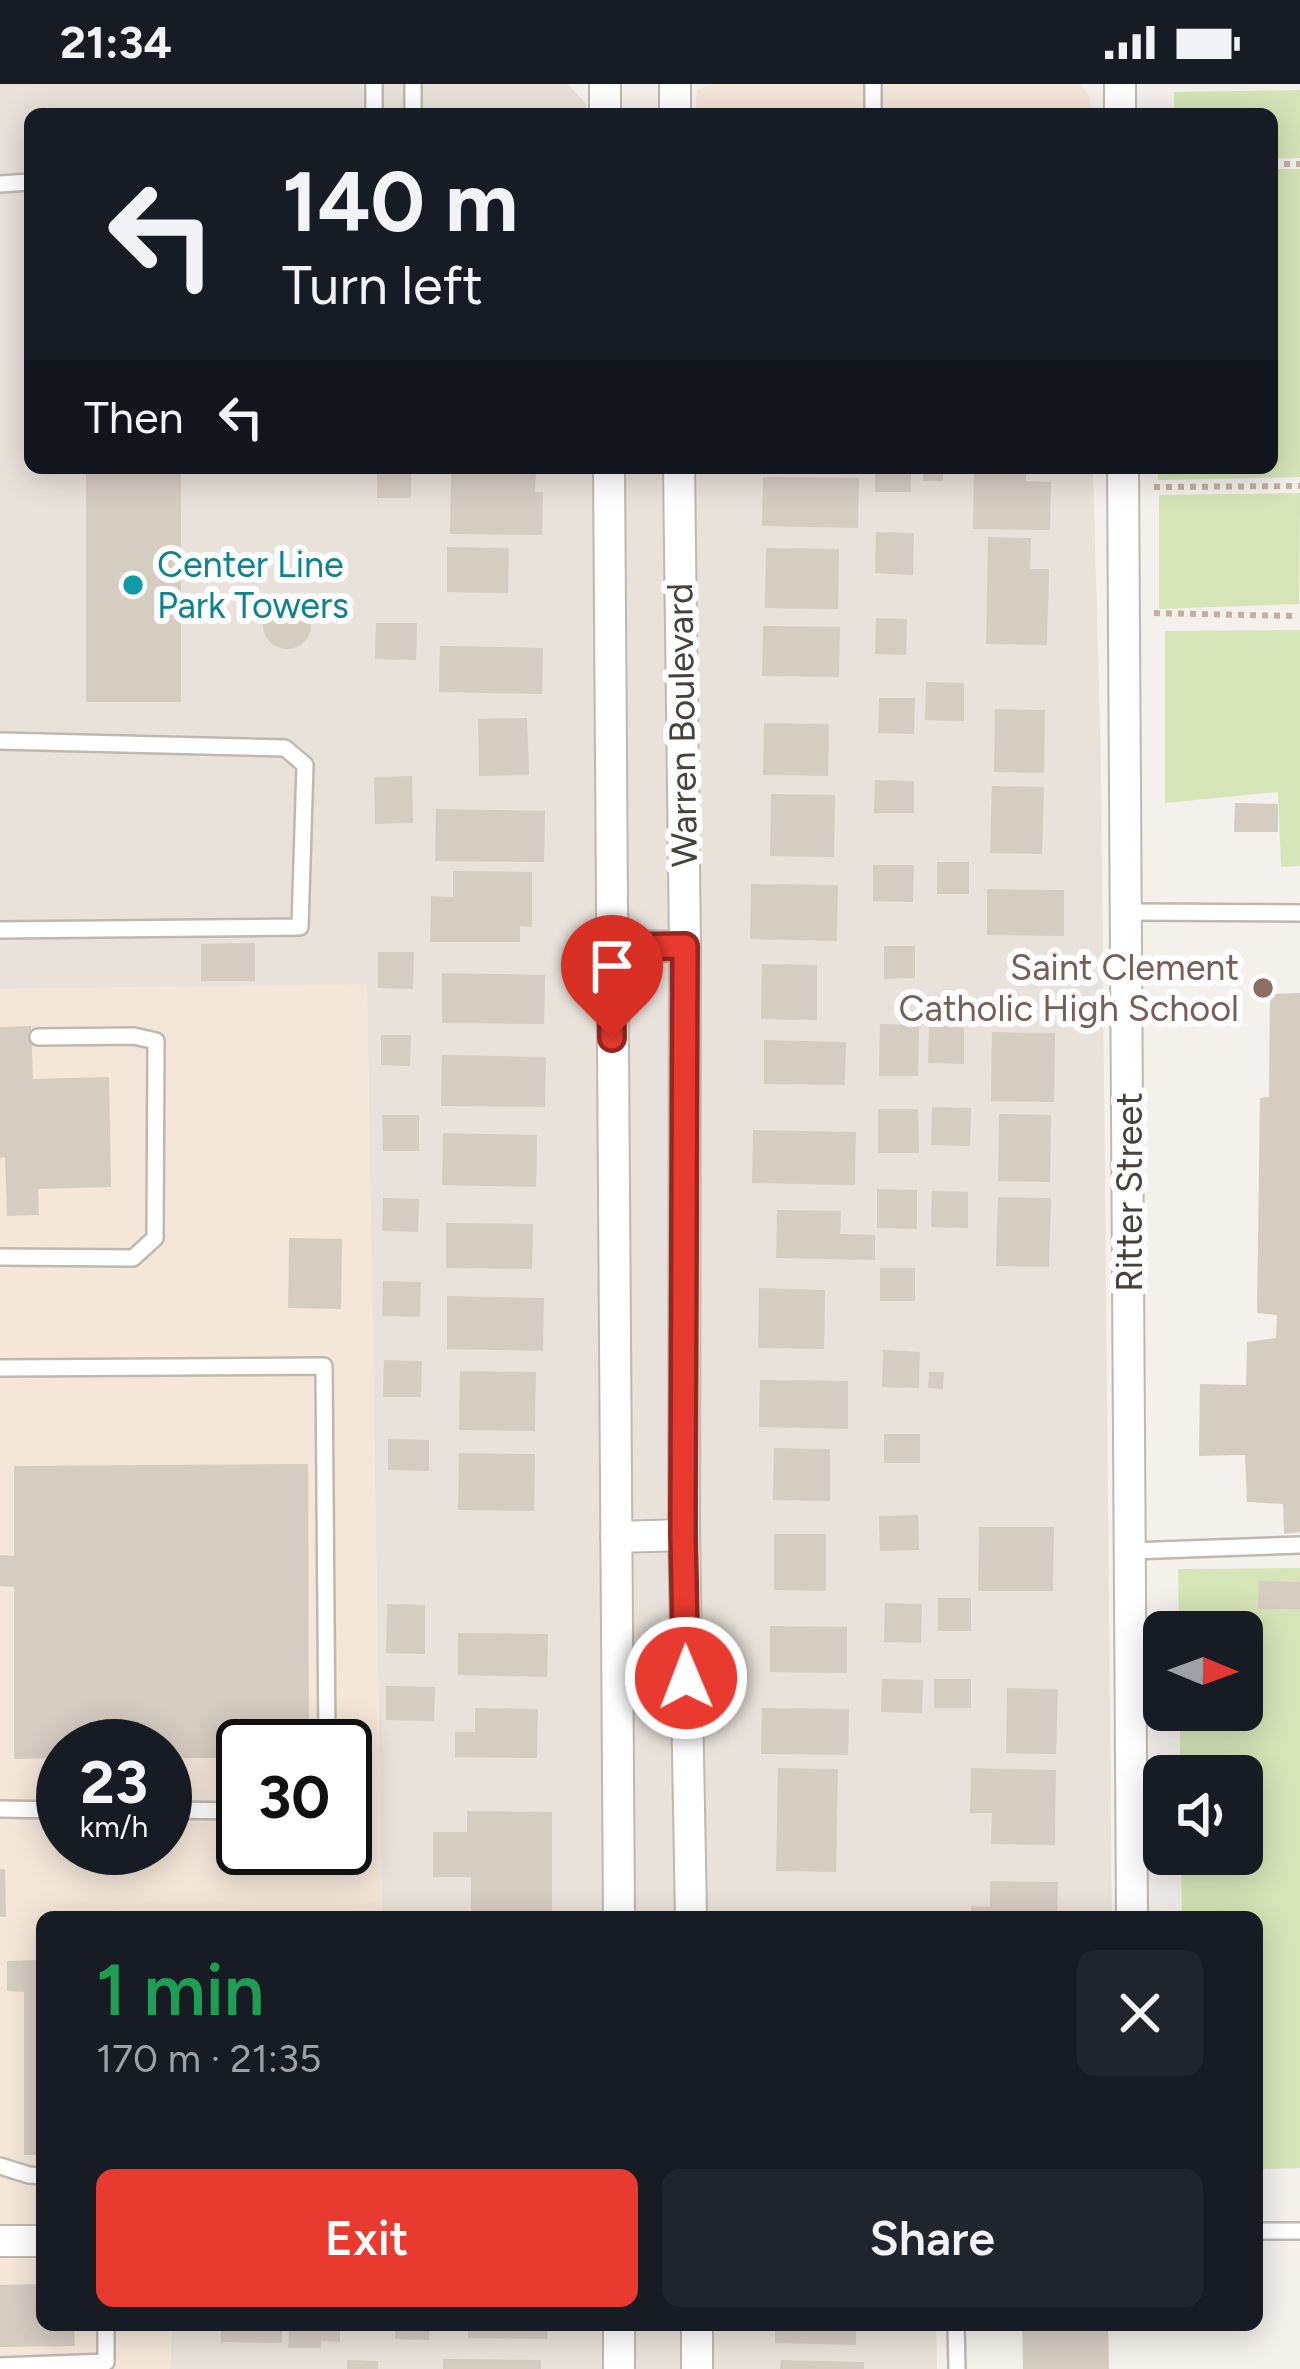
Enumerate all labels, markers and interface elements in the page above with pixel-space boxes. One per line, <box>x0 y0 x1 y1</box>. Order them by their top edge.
text: 21:34 <box>60 15 172 69</box>
text: 140 m <box>282 151 518 252</box>
icon: left <box>84 156 240 312</box>
text: Turn left <box>282 253 483 318</box>
icon: left <box>208 384 274 450</box>
text: Then <box>84 390 184 444</box>
place label: Center Line Park Towers <box>157 543 349 627</box>
marker: Center Line Park Towers <box>120 572 146 598</box>
street label: Warren Boulevard <box>658 582 706 868</box>
pin <box>561 915 663 1038</box>
icon: arrive <box>579 933 645 999</box>
place label: Saint Clement Catholic High School <box>899 946 1239 1030</box>
marker: Saint Clement Catholic High School <box>1250 975 1276 1001</box>
street label: Ritter Street <box>1108 1092 1151 1292</box>
north arrow <box>1143 1611 1263 1731</box>
map controls <box>1143 1611 1263 1875</box>
position arrow <box>623 1615 749 1741</box>
speed limit sign: 30 <box>216 1719 372 1875</box>
text: 23 <box>80 1746 148 1818</box>
button: sound <box>1143 1755 1263 1875</box>
text: km/h <box>80 1808 148 1845</box>
text: 1 min <box>96 1947 264 2033</box>
button: close <box>1077 1950 1203 2076</box>
text: 170 m · 21:35 <box>96 2035 321 2082</box>
button: Exit <box>96 2169 638 2307</box>
button: Share <box>662 2169 1203 2307</box>

